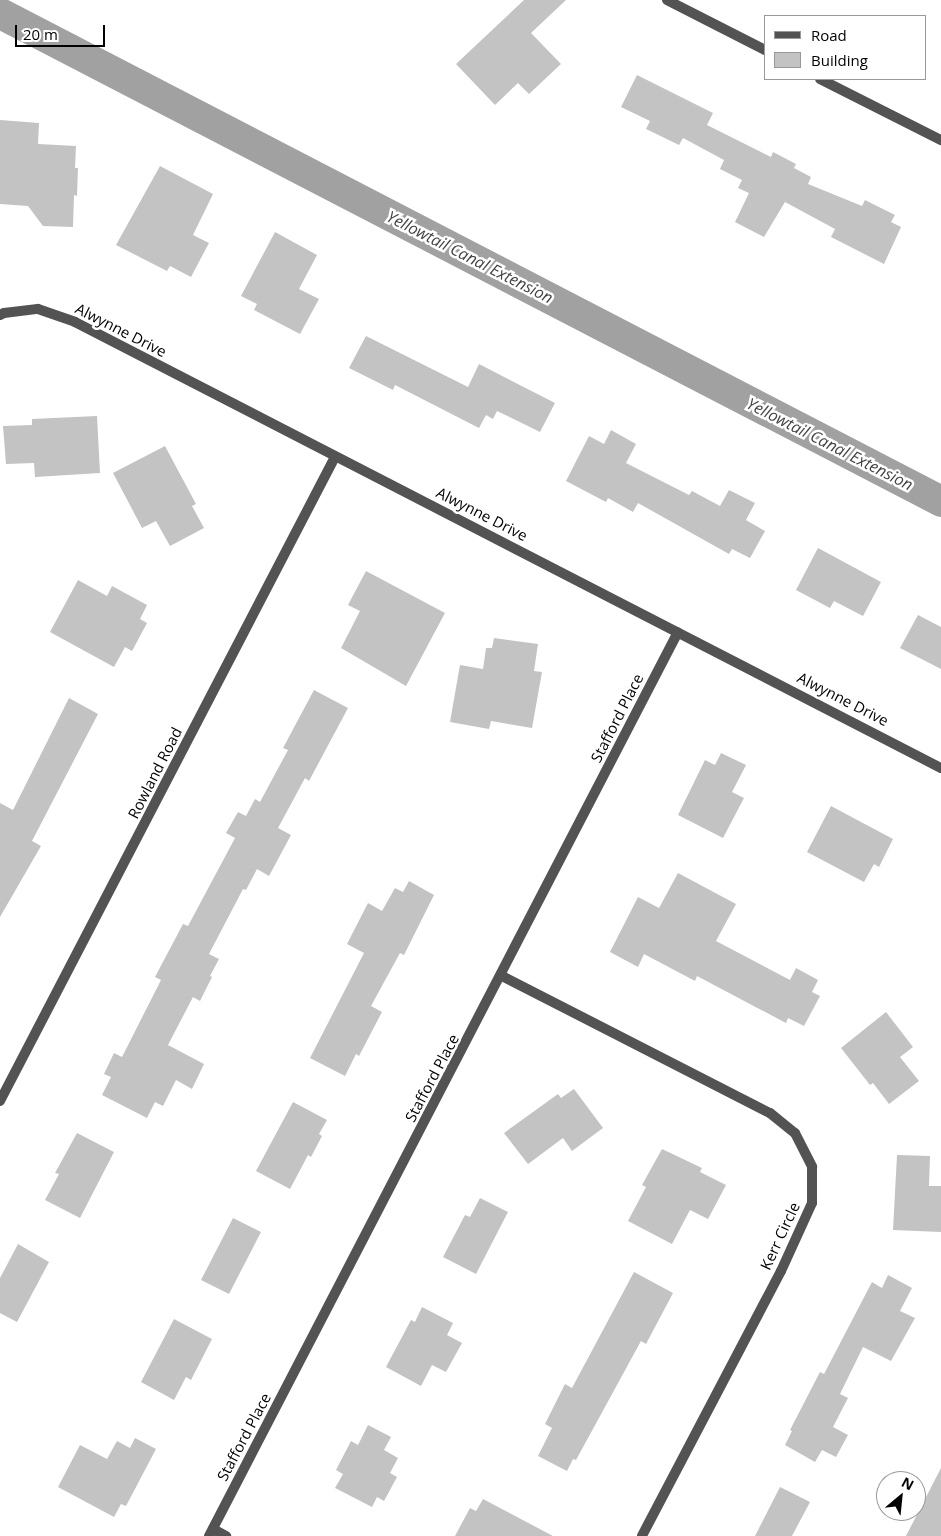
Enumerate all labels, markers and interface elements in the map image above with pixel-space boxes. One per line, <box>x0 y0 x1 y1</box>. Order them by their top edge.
scale bar <box>18 15 108 47</box>
legend <box>764 15 926 80</box>
text: 20 m <box>23 24 58 44</box>
text: Road <box>811 25 847 45</box>
text: Building <box>811 50 868 70</box>
water label: Yellowtail Canal Extension <box>384 207 556 307</box>
street label: Alwynne Drive <box>72 299 170 361</box>
water label: Yellowtail Canal Extension <box>744 394 916 494</box>
street label: Alwynne Drive <box>433 483 531 545</box>
street label: Alwynne Drive <box>794 668 892 730</box>
street label: Stafford Place <box>587 671 647 765</box>
street label: Rowland Road <box>124 724 186 822</box>
street label: Stafford Place <box>401 1031 463 1125</box>
street label: Kerr Circle <box>757 1199 803 1273</box>
street label: Stafford Place <box>213 1390 275 1484</box>
north arrow <box>876 1471 926 1521</box>
text: N <box>898 1472 917 1494</box>

